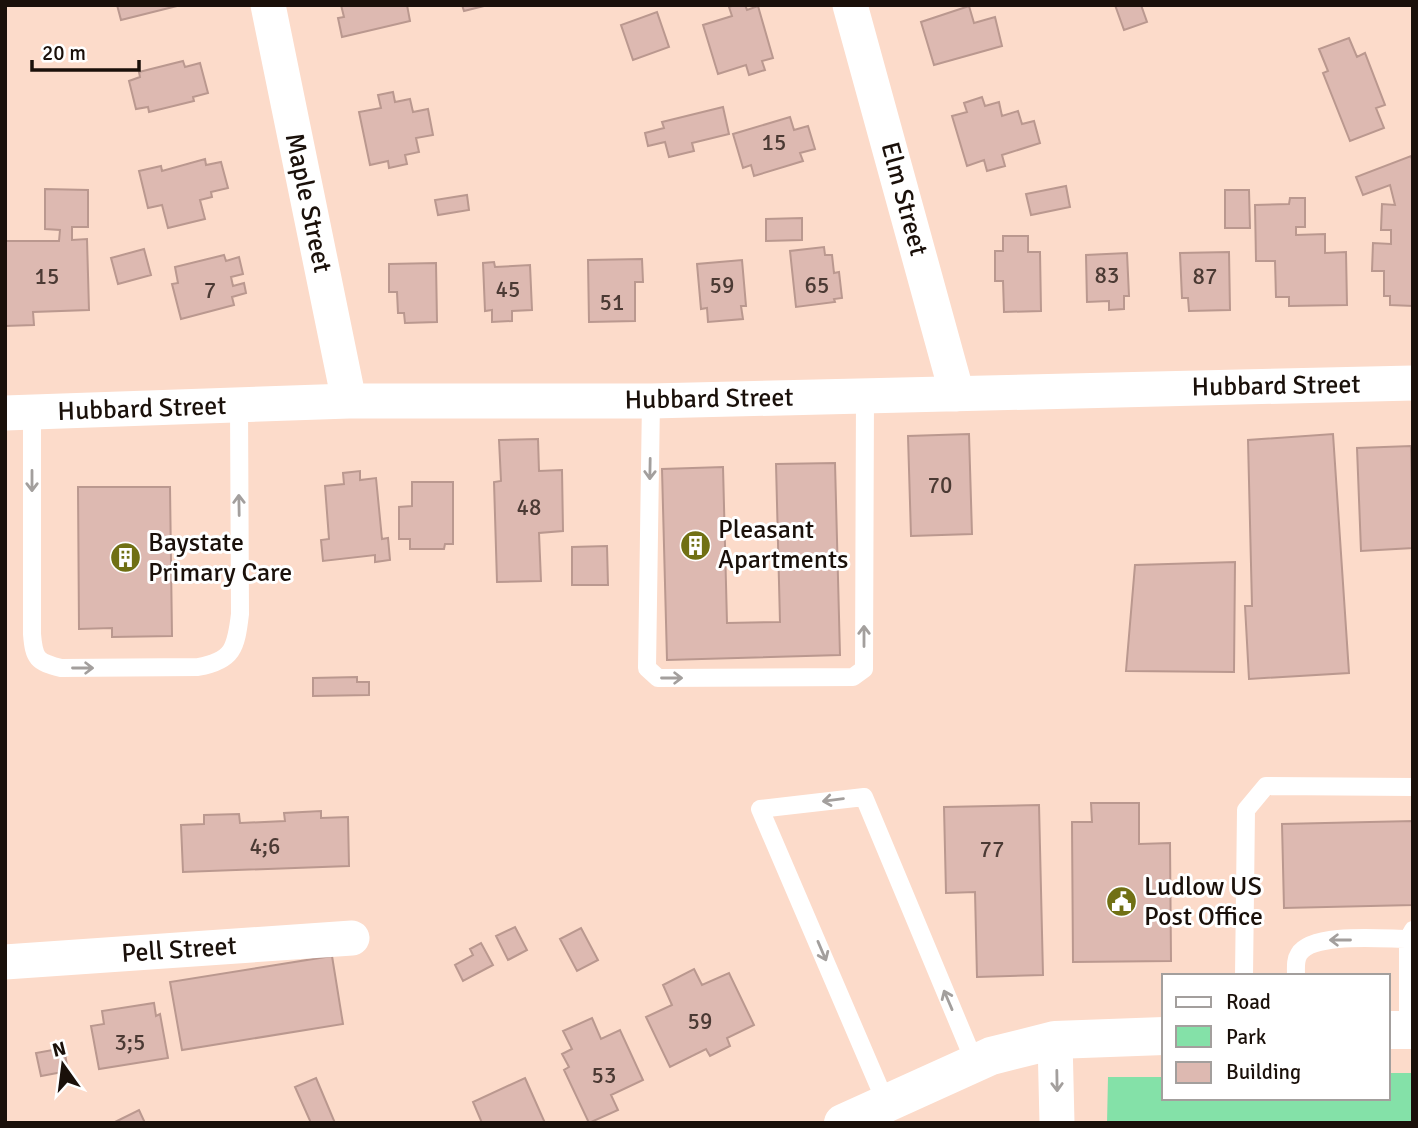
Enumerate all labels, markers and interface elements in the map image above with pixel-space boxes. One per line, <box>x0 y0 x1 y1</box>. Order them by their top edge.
scale bar <box>32 28 138 72</box>
text: 20 m <box>42 40 86 66</box>
house number: 15 <box>762 128 786 157</box>
street label: Maple Street <box>278 130 338 276</box>
street label: Elm Street <box>873 139 935 259</box>
house number: 83 <box>1095 261 1119 290</box>
house number: 15 <box>35 262 59 291</box>
house number: 87 <box>1193 262 1217 291</box>
house number: 59 <box>710 271 734 300</box>
house number: 65 <box>805 271 829 300</box>
house number: 45 <box>496 275 520 304</box>
house number: 7 <box>204 276 216 305</box>
house number: 51 <box>600 288 624 317</box>
street label: Hubbard Street <box>1191 369 1361 403</box>
street label: Hubbard Street <box>624 382 794 416</box>
street label: Hubbard Street <box>57 390 227 428</box>
one-way arrow <box>643 457 657 480</box>
one-way arrow <box>25 469 39 492</box>
house number: 70 <box>928 471 952 500</box>
house number: 48 <box>517 493 541 522</box>
one-way arrow <box>232 494 246 517</box>
place label: Pleasant Apartments <box>718 514 848 576</box>
place label: Baystate Primary Care <box>148 527 292 589</box>
building icon: Pleasant Apartments <box>678 528 712 562</box>
building icon: Baystate Primary Care <box>108 541 142 575</box>
one-way arrow <box>857 625 871 648</box>
one-way arrow <box>72 661 95 675</box>
one-way arrow <box>660 671 683 685</box>
one-way arrow <box>822 794 844 807</box>
house number: 4;6 <box>249 832 281 861</box>
house number: 77 <box>980 835 1004 864</box>
place label: Ludlow US Post Office <box>1144 871 1263 933</box>
public building icon: Ludlow US Post Office <box>1104 885 1138 919</box>
street label: Pell Street <box>120 930 238 970</box>
one-way arrow <box>1329 933 1352 947</box>
one-way arrow <box>816 940 829 961</box>
legend <box>1162 974 1390 1100</box>
text: Road <box>1226 989 1271 1015</box>
one-way arrow <box>941 990 954 1012</box>
house number: 59 <box>688 1007 712 1036</box>
text: Park <box>1226 1024 1267 1050</box>
house number: 3;5 <box>114 1028 146 1057</box>
north arrow <box>28 1030 98 1100</box>
text: N <box>50 1036 68 1063</box>
text: Building <box>1226 1059 1301 1085</box>
house number: 53 <box>592 1061 616 1090</box>
one-way arrow <box>1050 1069 1064 1092</box>

